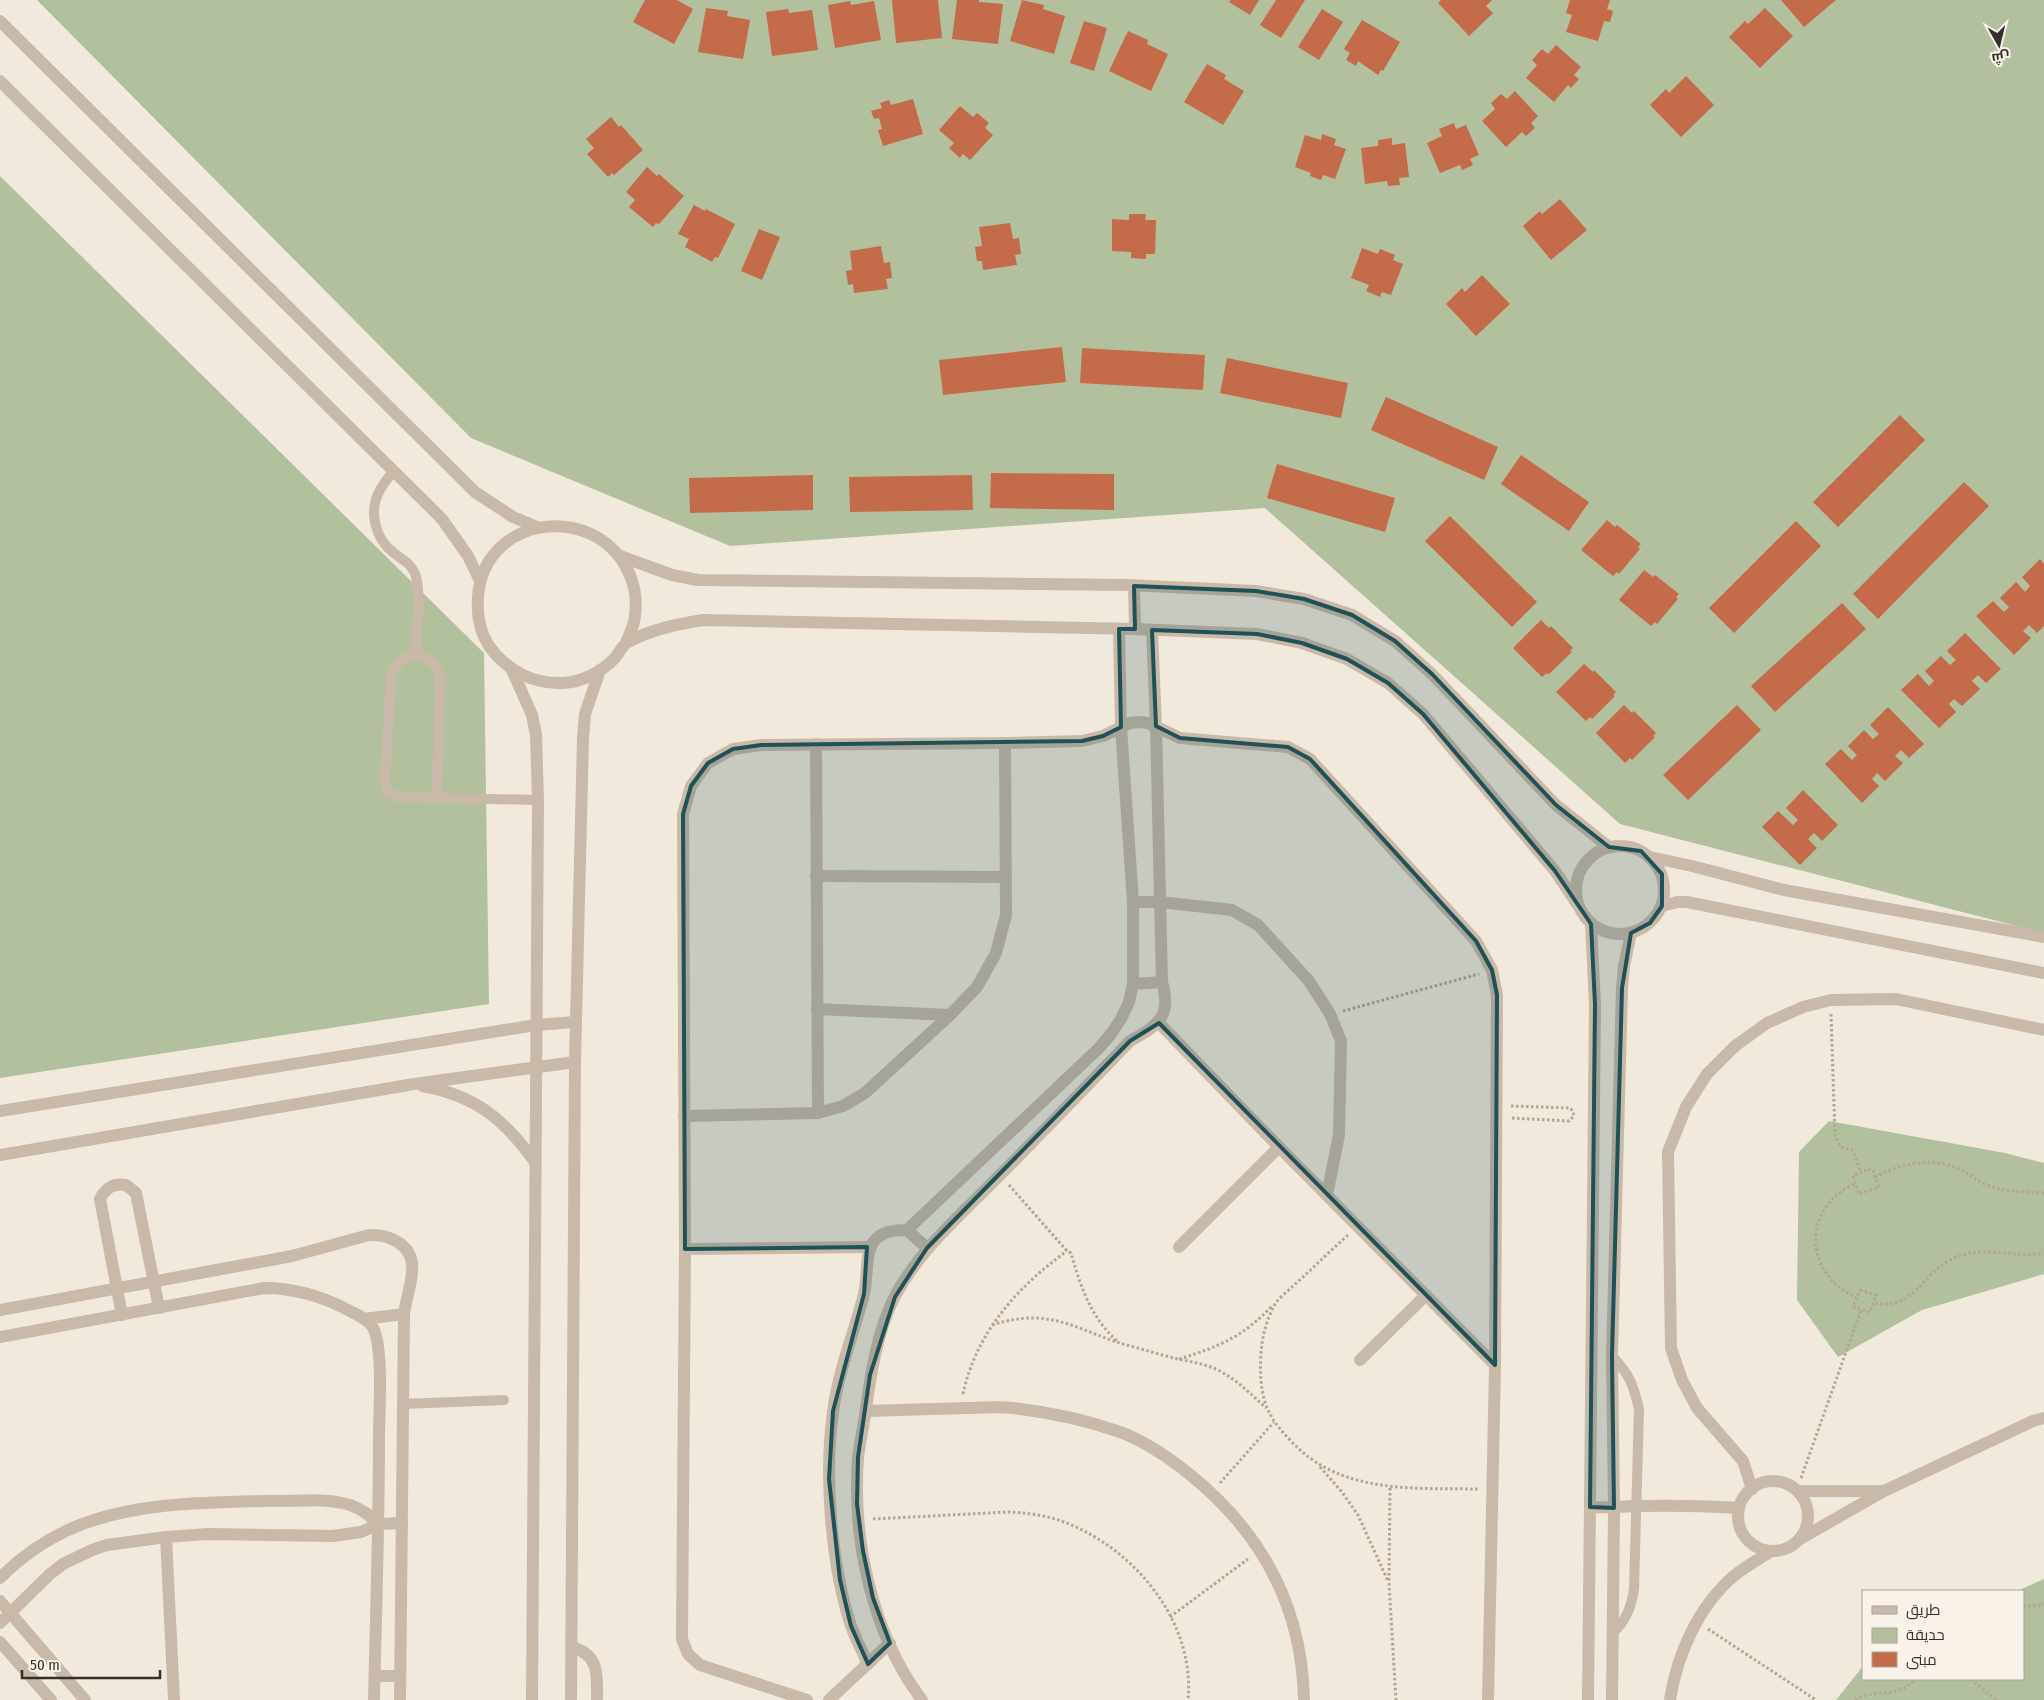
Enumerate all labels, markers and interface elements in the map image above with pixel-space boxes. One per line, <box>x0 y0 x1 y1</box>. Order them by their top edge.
north arrow <box>1974 20 2024 70</box>
text: ش <box>1991 48 2011 67</box>
legend <box>1862 1590 2024 1680</box>
text: طريق <box>1906 1601 1940 1620</box>
text: حديقة <box>1906 1626 1945 1644</box>
scale bar <box>22 1648 160 1680</box>
text: مبنى <box>1906 1651 1937 1670</box>
text: 50 m <box>30 1656 60 1674</box>

